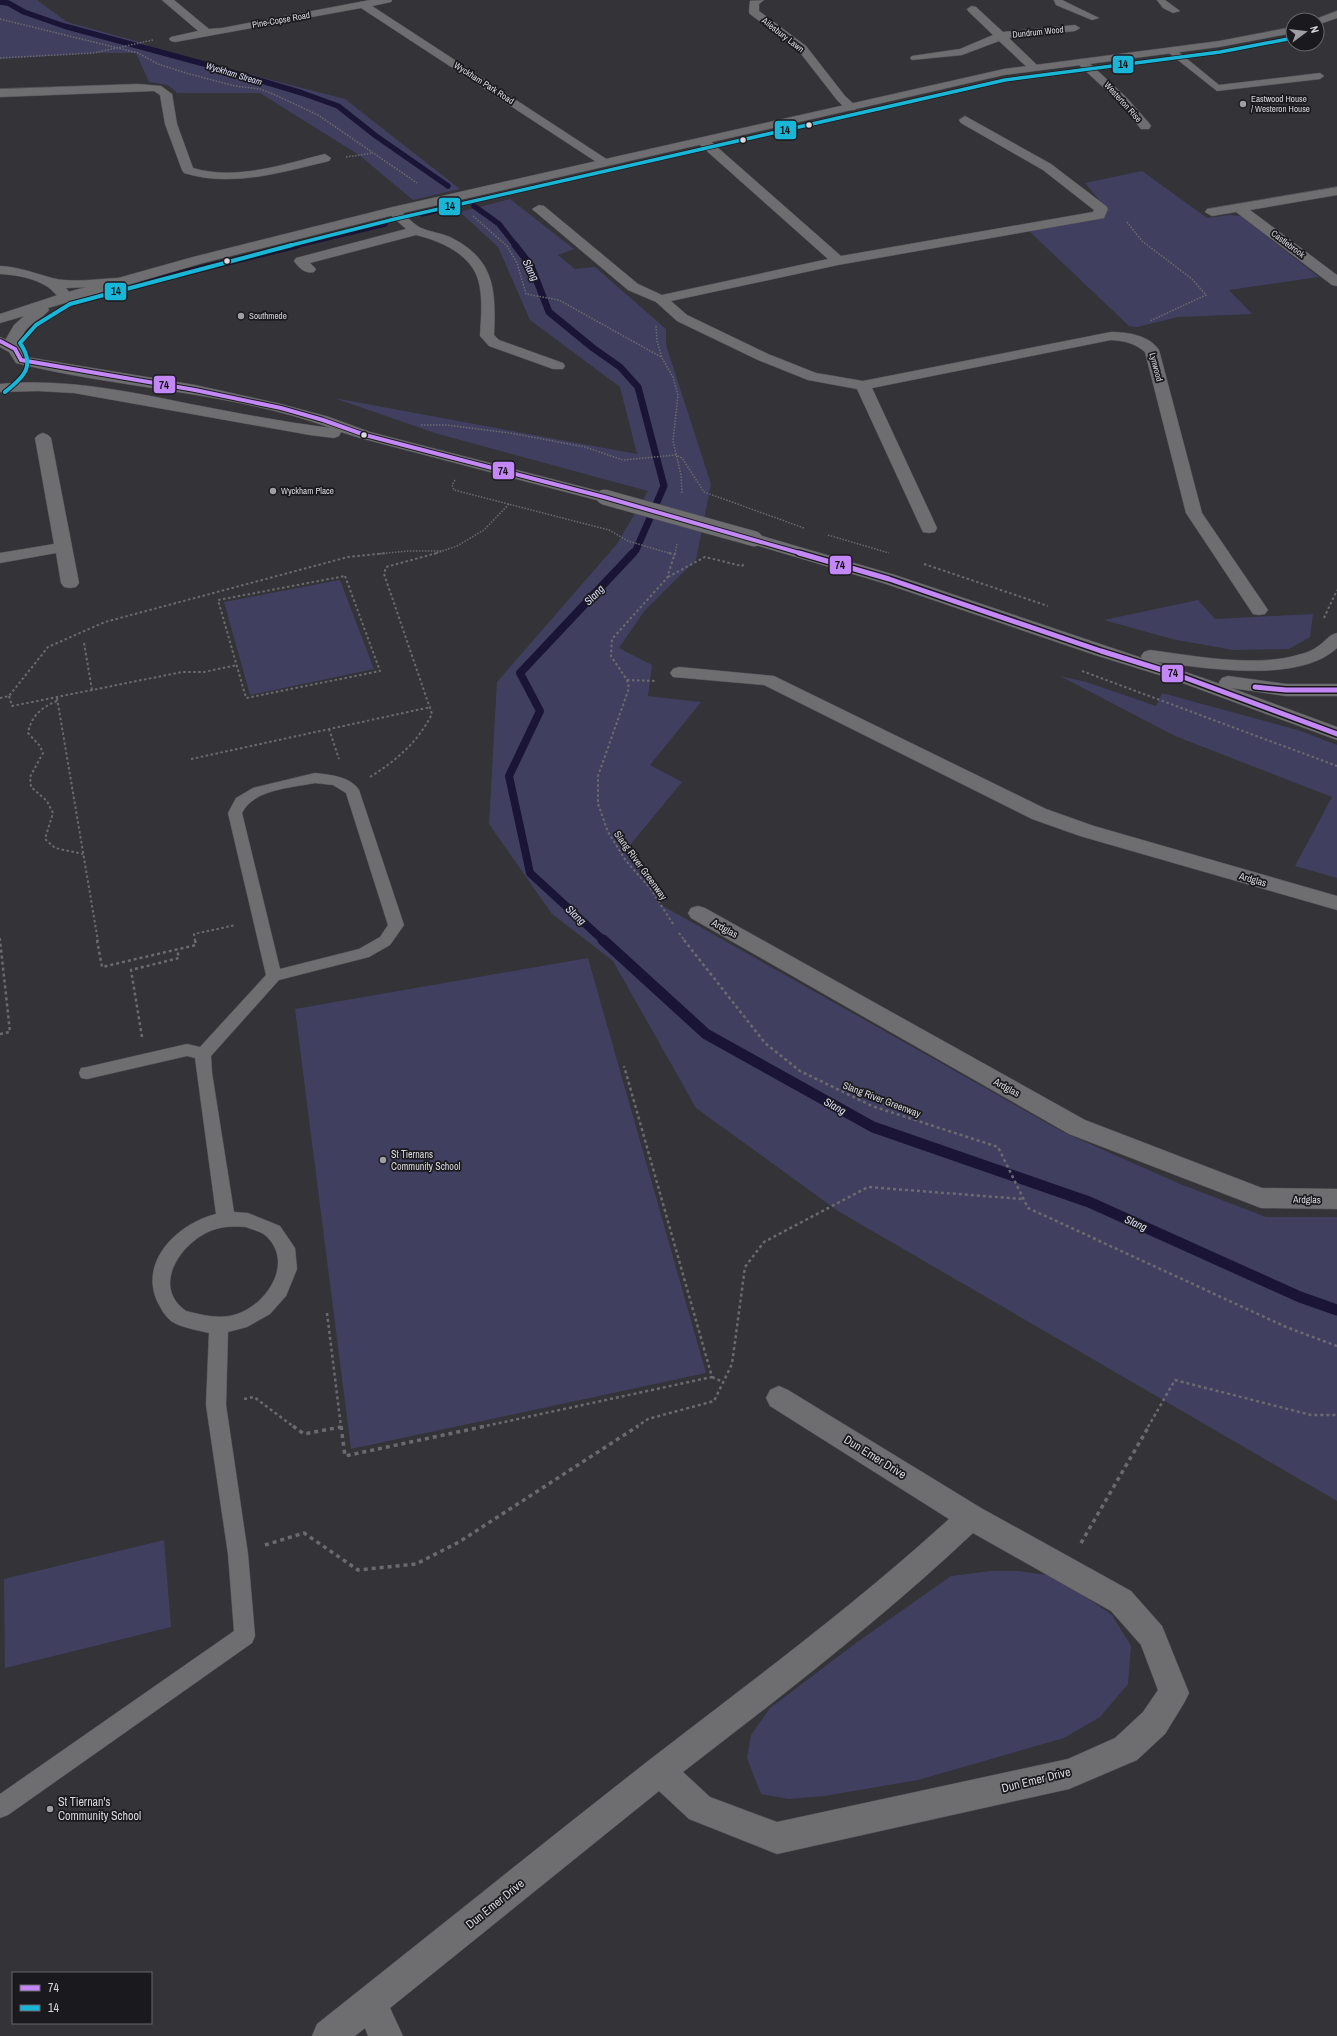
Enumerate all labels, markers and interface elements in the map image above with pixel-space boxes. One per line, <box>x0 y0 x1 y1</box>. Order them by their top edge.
street label: Pine-Copse Road <box>251 9 311 31</box>
north arrow <box>1285 12 1325 52</box>
street label: Ailesbury Lawn <box>759 14 807 55</box>
street label: Dundrum Wood <box>1012 23 1064 41</box>
text: N <box>1307 24 1322 34</box>
line badge: 14 <box>1112 55 1134 74</box>
text: 14 <box>1118 57 1128 71</box>
street label: Wyckham Park Road <box>452 59 516 107</box>
water label: Wyckham Stream <box>204 60 264 88</box>
street label: Westerton Rise <box>1102 79 1144 125</box>
place label: Eastwood House / Westeron House <box>1251 93 1310 115</box>
marker: Eastwood House / Westeron House <box>1238 99 1248 109</box>
line badge: 14 <box>774 120 797 140</box>
unlabelled marker <box>804 120 814 130</box>
text: 14 <box>780 123 790 137</box>
unlabelled marker <box>738 135 748 145</box>
line badge: 14 <box>438 197 461 216</box>
text: 14 <box>445 199 455 213</box>
street label: Castlebrook <box>1269 227 1308 261</box>
unlabelled marker <box>222 256 232 266</box>
water label: Slang <box>520 257 542 283</box>
line badge: 14 <box>104 282 127 301</box>
text: 14 <box>111 284 121 298</box>
place label: Southmede <box>249 310 287 322</box>
marker: Southmede <box>236 311 246 321</box>
street label: Lynwood <box>1146 351 1166 383</box>
line badge: 74 <box>153 375 176 394</box>
text: 74 <box>159 378 169 392</box>
unlabelled marker <box>359 430 369 440</box>
line badge: 74 <box>492 461 515 480</box>
text: 74 <box>498 464 508 478</box>
place label: Wyckham Place <box>281 485 334 497</box>
marker: Wyckham Place <box>268 486 278 496</box>
line badge: 74 <box>829 555 852 575</box>
text: 74 <box>835 558 845 572</box>
water label: Slang <box>581 582 607 608</box>
line badge: 74 <box>1161 664 1184 683</box>
text: 74 <box>1168 666 1178 680</box>
street label: Slang River Greenway <box>611 828 671 903</box>
street label: Ardglas <box>1237 869 1268 890</box>
water label: Slang <box>563 902 589 928</box>
street label: Ardglas <box>709 916 740 941</box>
street label: Ardglas <box>991 1075 1022 1100</box>
street label: Slang River Greenway <box>841 1079 923 1121</box>
water label: Slang <box>822 1094 848 1118</box>
place label: St Tiernans Community School <box>391 1148 460 1173</box>
marker: St Tiernans Community School <box>378 1155 388 1165</box>
street label: Ardglas <box>1292 1193 1321 1206</box>
water label: Slang <box>1123 1212 1149 1234</box>
street label: Dun Emer Drive <box>841 1432 909 1482</box>
street label: Dun Emer Drive <box>1000 1764 1072 1796</box>
place label: St Tiernan's Community School <box>58 1794 141 1824</box>
marker: St Tiernan's Community School <box>45 1804 55 1814</box>
street label: Dun Emer Drive <box>463 1876 527 1932</box>
legend <box>12 1972 152 2024</box>
text: 74 <box>48 1980 59 1996</box>
text: 14 <box>48 2000 59 2016</box>

